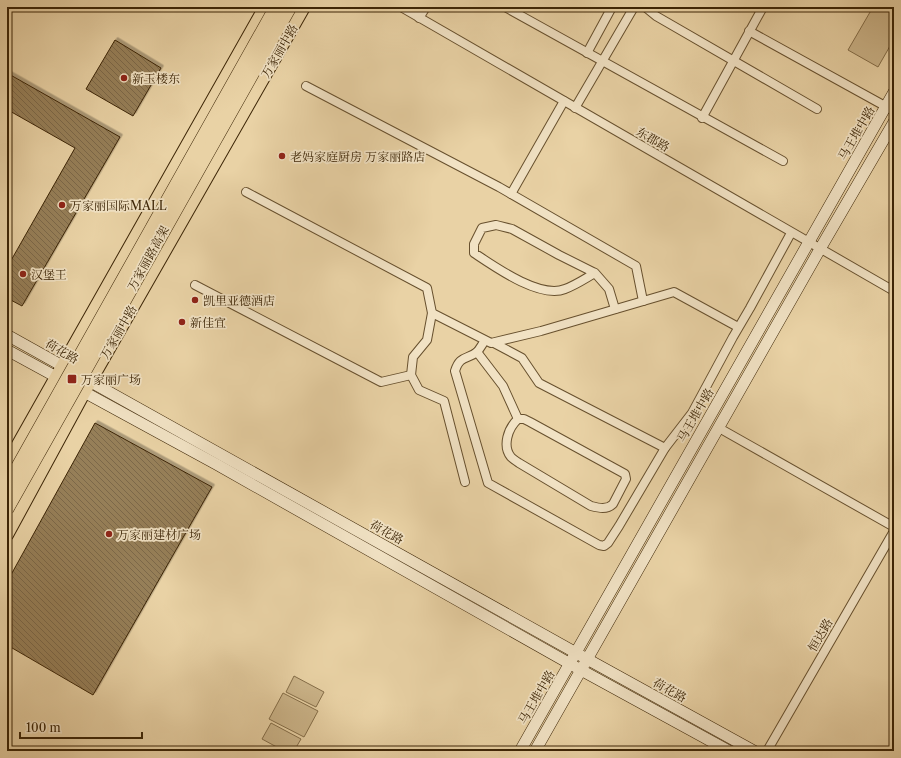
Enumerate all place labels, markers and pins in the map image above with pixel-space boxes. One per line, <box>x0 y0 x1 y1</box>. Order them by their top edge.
place label: 新玉楼东 <box>132 71 180 86</box>
marker: 新玉楼东 <box>119 73 129 83</box>
place label: 老妈家庭厨房 万家丽路店 <box>290 149 425 164</box>
marker: 老妈家庭厨房 万家丽路店 <box>277 151 287 161</box>
place label: 万家丽国际MALL <box>70 198 167 213</box>
marker: 万家丽国际MALL <box>57 200 67 210</box>
place label: 汉堡王 <box>31 267 67 282</box>
marker: 汉堡王 <box>18 269 28 279</box>
place label: 凯里亚德酒店 <box>203 293 275 308</box>
marker: 凯里亚德酒店 <box>190 295 200 305</box>
place label: 新佳宜 <box>190 315 226 330</box>
marker: 新佳宜 <box>177 317 187 327</box>
place label: 万家丽广场 <box>81 372 141 387</box>
marker: 万家丽广场 <box>66 373 78 385</box>
place label: 万家丽建材广场 <box>117 527 201 542</box>
marker: 万家丽建材广场 <box>104 529 114 539</box>

